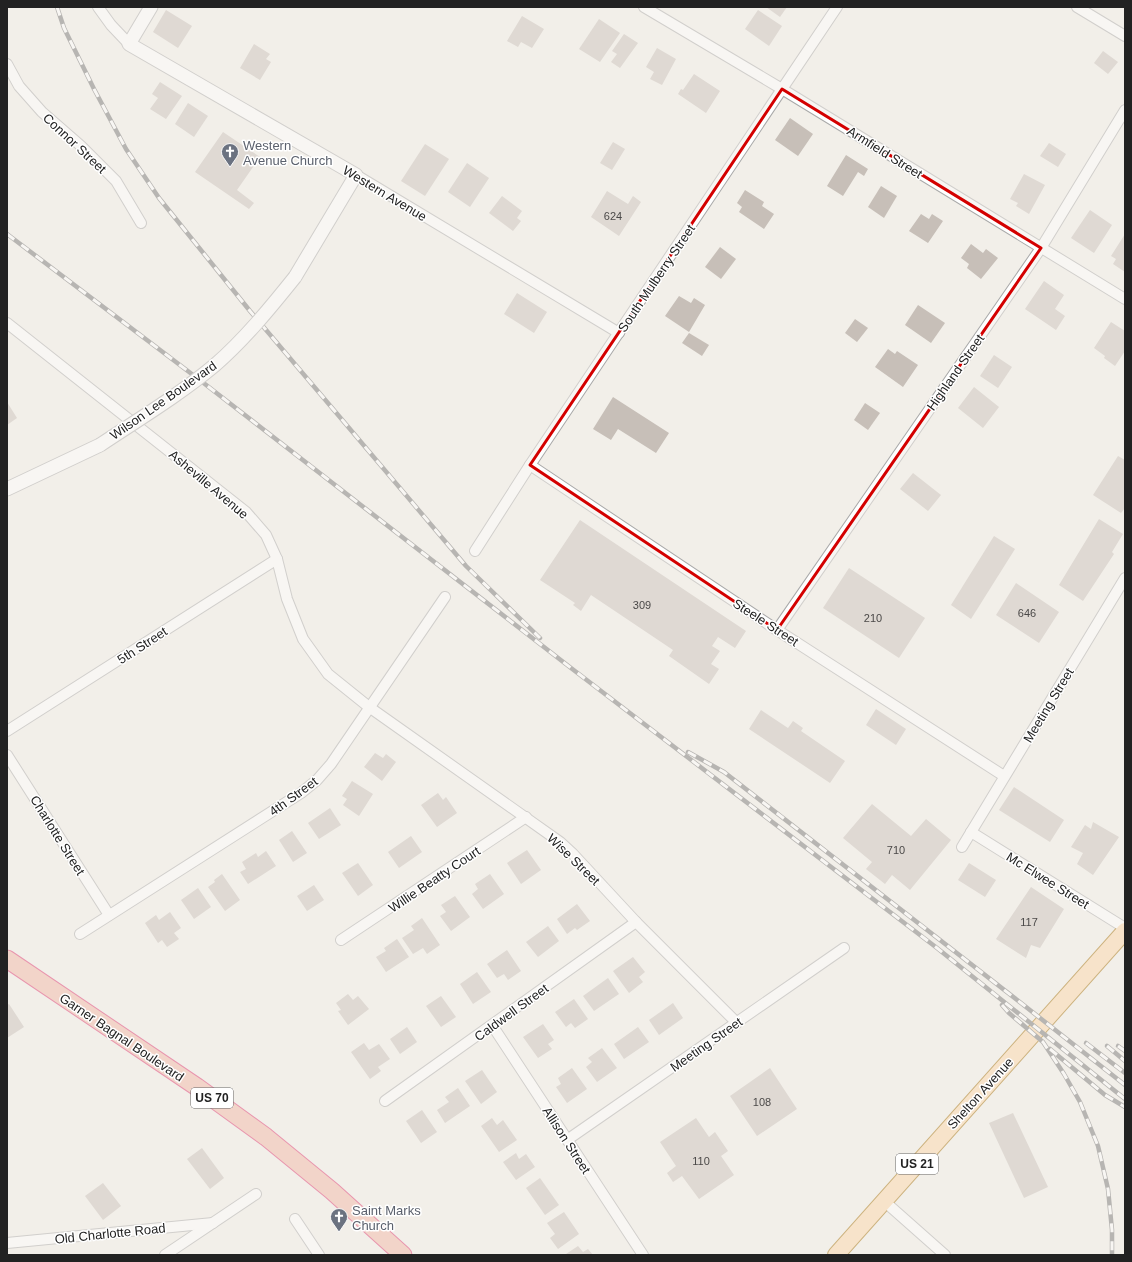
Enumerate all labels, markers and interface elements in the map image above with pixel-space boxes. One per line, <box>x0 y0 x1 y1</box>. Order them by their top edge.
street label: Connor Street <box>40 110 110 177</box>
street label: Armfield Street <box>844 123 925 182</box>
place label: Western Avenue Church <box>243 138 332 168</box>
church icon: Western Avenue Church <box>220 142 240 167</box>
street label: Western Avenue <box>340 163 429 224</box>
house number: 624 <box>604 210 622 222</box>
street label: South Mulberry Street <box>615 221 698 335</box>
street label: Highland Street <box>924 331 987 413</box>
street label: Wilson Lee Boulevard <box>107 358 219 443</box>
street label: Asheville Avenue <box>166 447 251 522</box>
street label: Steele Street <box>730 596 802 649</box>
house number: 309 <box>633 599 651 611</box>
house number: 646 <box>1018 607 1036 619</box>
house number: 210 <box>864 612 882 624</box>
street label: 5th Street <box>115 624 170 667</box>
street label: Meeting Street <box>1020 665 1077 745</box>
street label: 4th Street <box>266 774 321 819</box>
street label: Charlotte Street <box>27 793 88 878</box>
street label: Wise Street <box>544 831 603 888</box>
street label: Willie Beatty Court <box>386 843 483 916</box>
house number: 710 <box>887 844 905 856</box>
street label: Mc Elwee Street <box>1004 849 1092 912</box>
house number: 117 <box>1020 916 1038 928</box>
street label: Caldwell Street <box>472 980 551 1044</box>
street label: Garner Bagnal Boulevard <box>57 990 187 1085</box>
street label: Meeting Street <box>667 1014 746 1075</box>
street label: Shelton Avenue <box>944 1055 1016 1132</box>
road number: US 70 <box>191 1088 233 1108</box>
house number: 108 <box>753 1096 771 1108</box>
street label: Allison Street <box>539 1104 594 1177</box>
road number: US 21 <box>896 1154 938 1174</box>
house number: 110 <box>692 1155 710 1167</box>
place label: Saint Marks Church <box>352 1203 421 1233</box>
church icon: Saint Marks Church <box>329 1207 349 1232</box>
street label: Old Charlotte Road <box>54 1220 166 1247</box>

